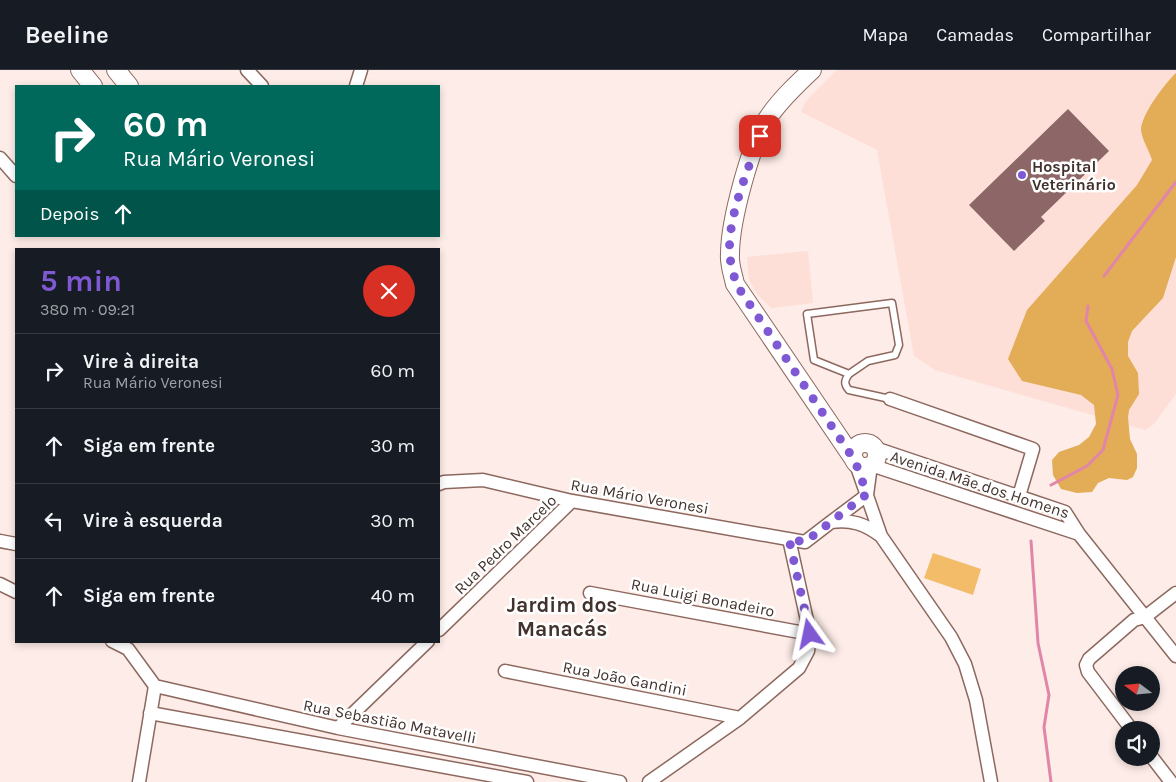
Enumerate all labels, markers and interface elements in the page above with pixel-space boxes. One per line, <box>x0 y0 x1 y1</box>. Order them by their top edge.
text: Beeline <box>25 21 109 49</box>
text: Mapa <box>863 24 908 46</box>
text: Camadas <box>936 24 1014 46</box>
text: Compartilhar <box>1042 24 1151 46</box>
text: 60 m <box>123 104 208 145</box>
icon: right <box>40 105 105 170</box>
pin <box>739 115 781 157</box>
icon: arrive <box>746 122 774 150</box>
text: Rua Mário Veronesi <box>123 146 315 172</box>
place label: Hospital Veterinário <box>1032 157 1116 194</box>
marker: Hospital Veterinário <box>1016 169 1028 181</box>
icon: ahead <box>109 200 137 228</box>
text: Depois <box>40 203 99 225</box>
text: 5 min <box>40 263 122 299</box>
button: close <box>363 265 415 317</box>
text: 380 m · 09:21 <box>40 300 135 319</box>
text: Vire à direita <box>83 351 199 373</box>
icon: right <box>40 357 68 385</box>
text: 60 m <box>371 360 415 382</box>
text: Rua Mário Veronesi <box>83 373 223 392</box>
icon: ahead <box>40 432 68 460</box>
text: Siga em frente <box>83 435 215 457</box>
text: 30 m <box>370 435 415 457</box>
street label: Avenida Mãe dos Homens <box>888 447 1072 522</box>
street label: Rua Mário Veronesi <box>569 475 710 518</box>
street label: Rua Pedro Marcelo <box>450 491 560 598</box>
icon: left <box>40 507 68 535</box>
text: Vire à esquerda <box>83 510 223 532</box>
text: 30 m <box>370 510 415 532</box>
street label: Rua Luigi Bonadeiro <box>630 574 776 621</box>
icon: ahead <box>40 582 68 610</box>
text: Siga em frente <box>83 585 215 607</box>
text: 40 m <box>371 585 415 607</box>
district label: Jardim dos Manacás <box>507 593 617 641</box>
position arrow <box>783 607 835 659</box>
street label: Rua João Gandini <box>561 657 689 700</box>
north arrow <box>1115 666 1160 711</box>
map controls <box>1115 666 1160 766</box>
street label: Rua Sebastião Matavelli <box>302 695 478 748</box>
button: sound <box>1115 721 1160 766</box>

